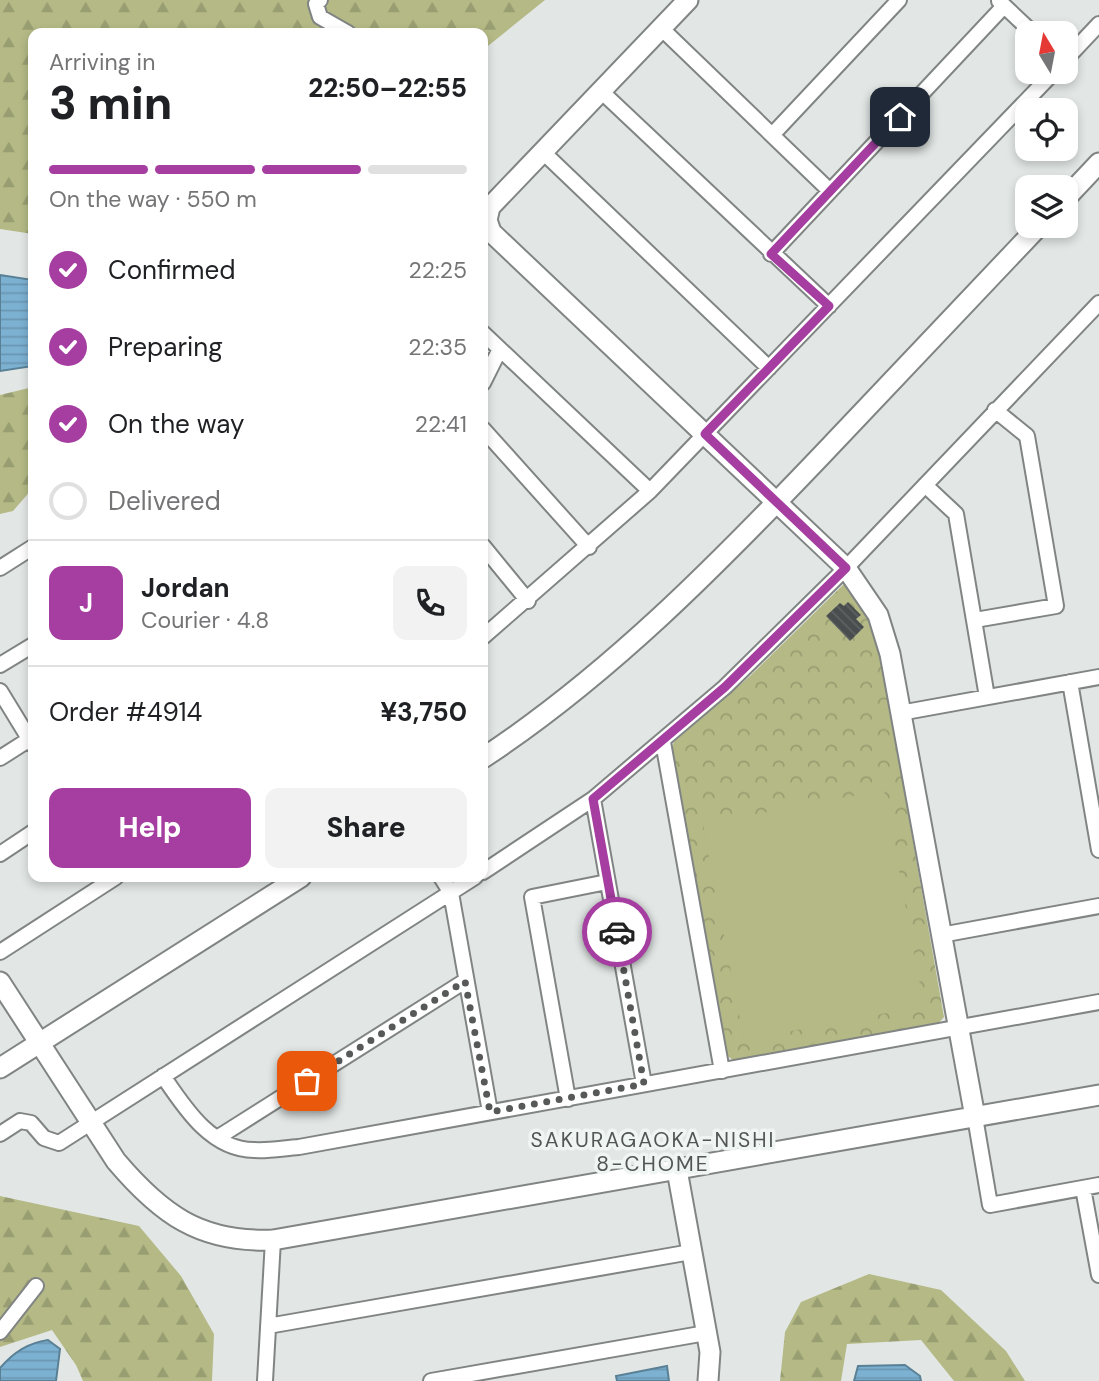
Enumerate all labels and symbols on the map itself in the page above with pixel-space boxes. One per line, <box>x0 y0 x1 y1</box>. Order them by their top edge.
north arrow <box>1015 21 1078 84</box>
pin <box>870 87 930 147</box>
courier <box>582 897 652 967</box>
pin <box>277 1051 337 1111</box>
district label: SAKURAGAOKA-NISHI 8-CHOME <box>531 1126 775 1178</box>

